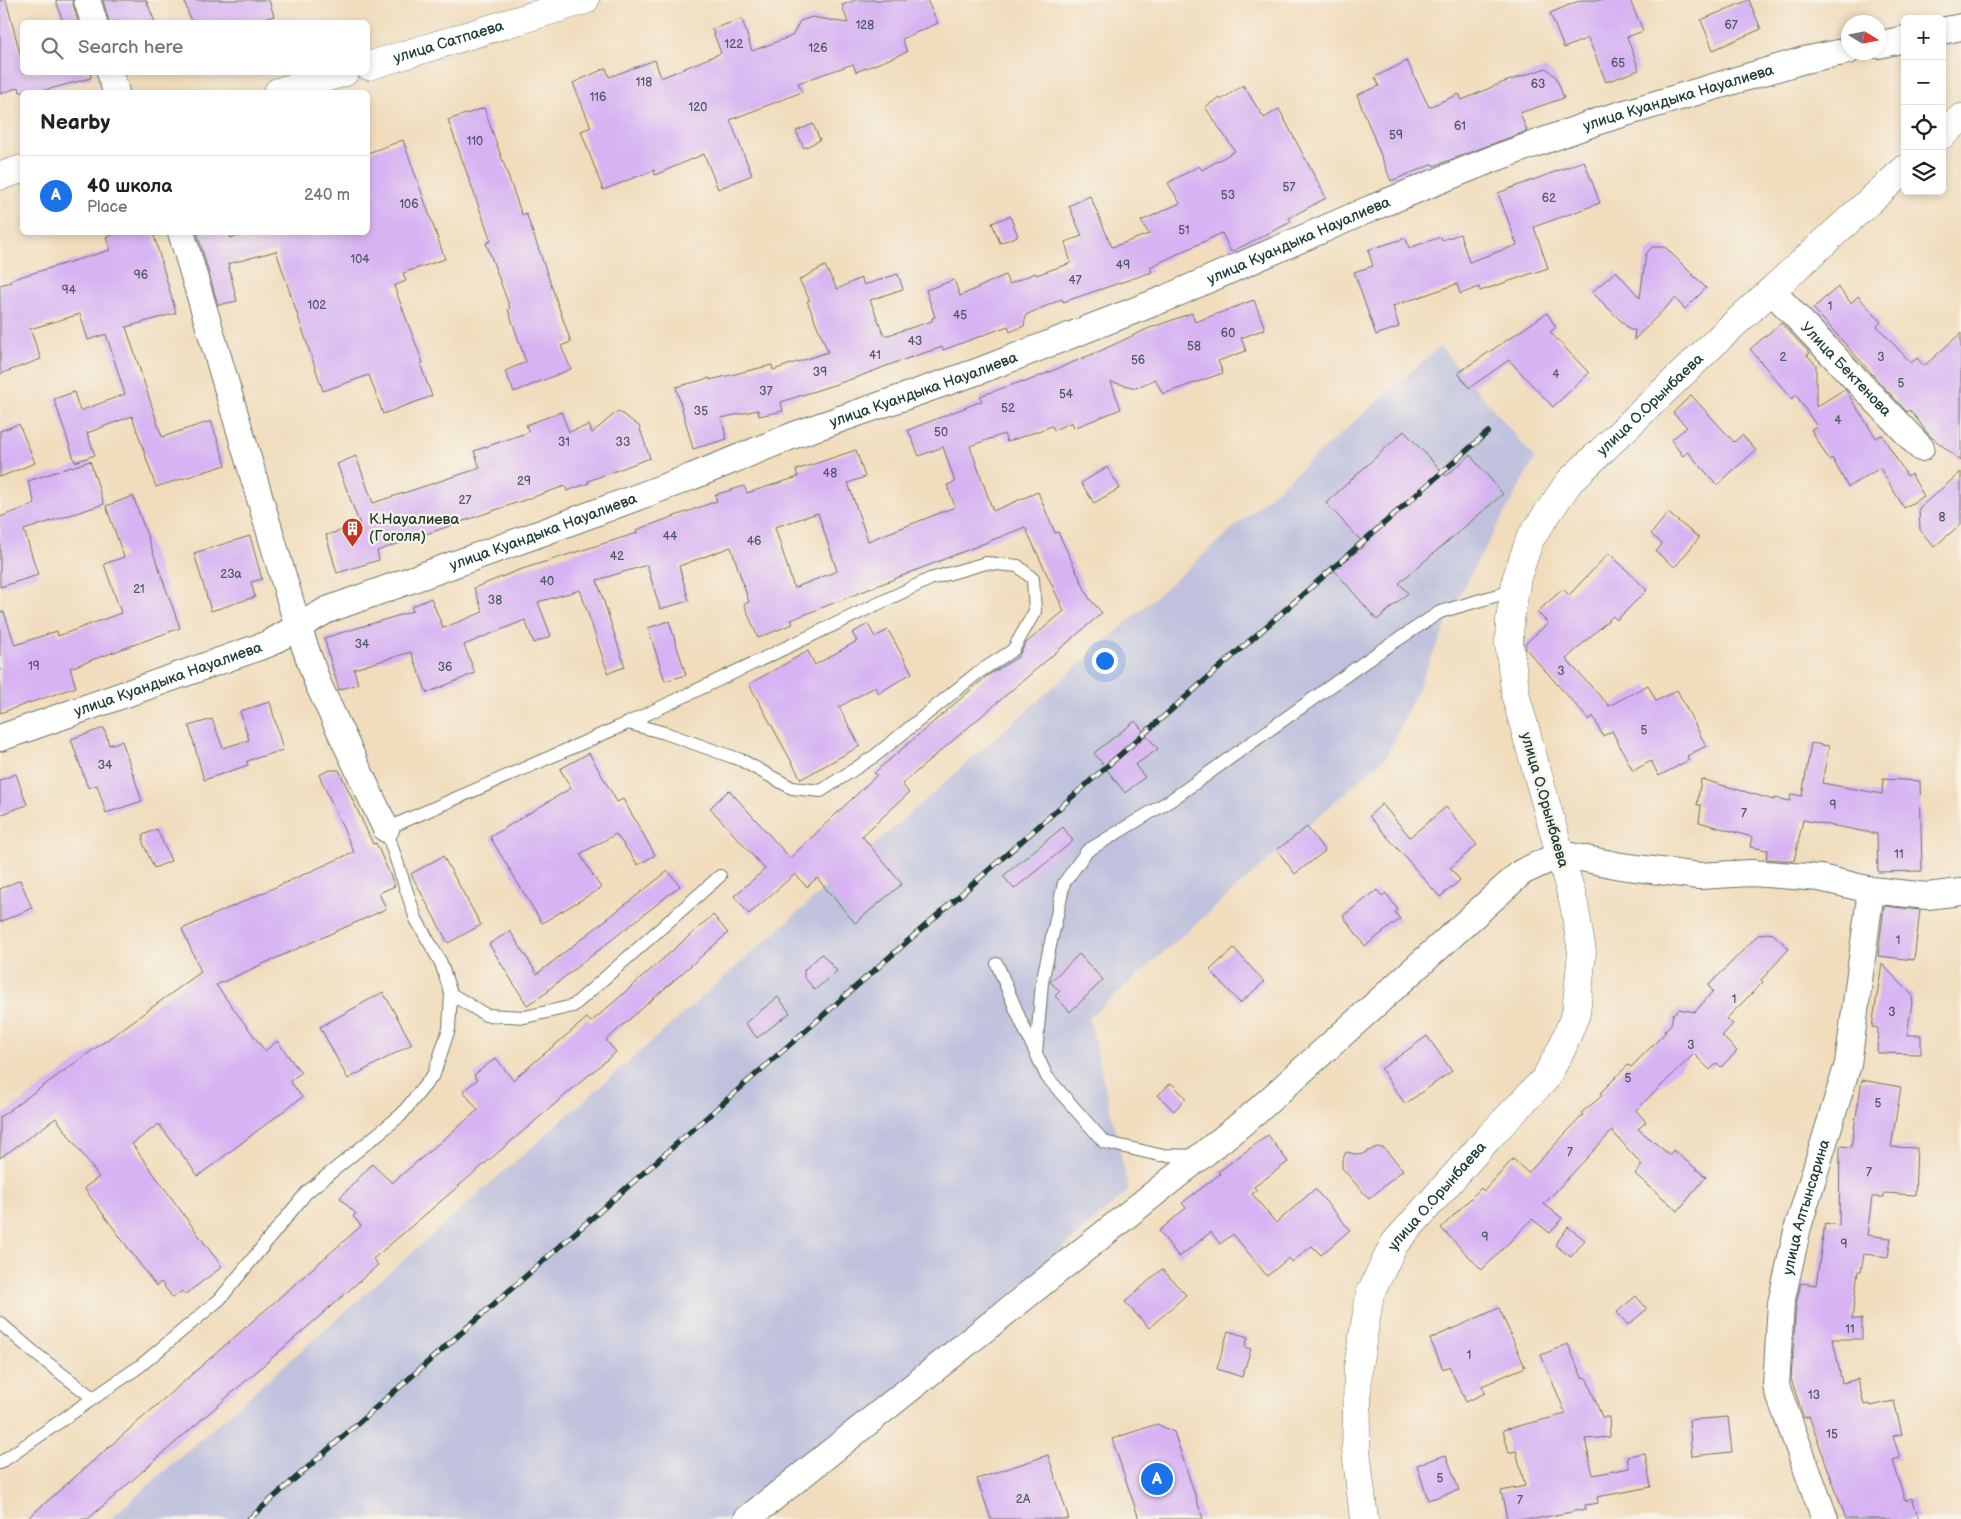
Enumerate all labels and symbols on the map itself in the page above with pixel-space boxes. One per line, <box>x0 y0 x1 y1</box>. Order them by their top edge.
north arrow <box>1841 15 1886 60</box>
street label: улица Сатпаева <box>391 16 506 68</box>
house number: 128 <box>856 18 874 33</box>
house number: 67 <box>1724 18 1738 33</box>
house number: 122 <box>725 37 743 52</box>
house number: 126 <box>808 41 828 56</box>
house number: 65 <box>1611 56 1625 71</box>
street label: улица Куандыка Науалиева <box>1581 61 1776 136</box>
house number: 118 <box>636 75 652 90</box>
house number: 63 <box>1531 77 1545 92</box>
house number: 116 <box>590 90 606 105</box>
house number: 120 <box>689 100 707 115</box>
house number: 61 <box>1454 119 1466 134</box>
house number: 59 <box>1389 128 1403 143</box>
house number: 110 <box>467 134 483 149</box>
house number: 57 <box>1283 180 1295 195</box>
house number: 53 <box>1221 188 1235 203</box>
house number: 62 <box>1542 191 1556 206</box>
street label: улица Куандыка Науалиева <box>1204 193 1393 289</box>
house number: 106 <box>399 197 419 212</box>
house number: 51 <box>1178 223 1190 238</box>
house number: 104 <box>350 252 370 267</box>
house number: 49 <box>1116 258 1130 273</box>
house number: 96 <box>134 268 148 283</box>
house number: 47 <box>1068 273 1082 288</box>
house number: 94 <box>62 283 77 298</box>
house number: 102 <box>308 298 326 313</box>
house number: 1 <box>1828 299 1832 314</box>
house number: 45 <box>953 308 967 323</box>
street label: Улица Бектенова <box>1796 318 1895 421</box>
house number: 60 <box>1221 326 1235 341</box>
house number: 43 <box>908 334 922 349</box>
house number: 58 <box>1187 339 1201 354</box>
street label: улица Куандыка Науалиева <box>827 348 1020 432</box>
house number: 41 <box>869 348 881 363</box>
street label: улица О.Орынбаева <box>1593 349 1708 460</box>
house number: 2 <box>1779 350 1787 365</box>
house number: 3 <box>1877 350 1885 365</box>
house number: 56 <box>1131 353 1145 368</box>
house number: 39 <box>813 365 827 380</box>
house number: 4 <box>1552 367 1560 382</box>
house number: 5 <box>1898 376 1905 391</box>
house number: 37 <box>759 384 773 399</box>
house number: 54 <box>1059 387 1074 402</box>
house number: 52 <box>1001 401 1015 416</box>
house number: 35 <box>694 404 708 419</box>
house number: 4 <box>1834 413 1842 428</box>
house number: 50 <box>934 425 948 440</box>
house number: 31 <box>558 435 570 450</box>
house number: 33 <box>616 435 630 450</box>
house number: 48 <box>823 466 837 481</box>
house number: 29 <box>517 474 531 489</box>
street label: улица Куандыка Науалиева <box>447 489 640 575</box>
house number: 27 <box>459 493 472 508</box>
place label: К.Науалиева (Гоголя) <box>369 510 459 546</box>
house number: 8 <box>1939 510 1946 525</box>
building icon: К.Науалиева (Гоголя) <box>341 516 365 547</box>
house number: 44 <box>663 529 678 544</box>
house number: 46 <box>747 534 761 549</box>
house number: 42 <box>610 549 624 564</box>
house number: 23а <box>220 567 242 582</box>
house number: 40 <box>540 574 554 589</box>
house number: 21 <box>133 582 145 597</box>
house number: 38 <box>488 593 502 608</box>
house number: 34 <box>355 637 370 652</box>
street label: улица Куандыка Науалиева <box>72 638 265 721</box>
your location <box>1092 648 1118 674</box>
house number: 19 <box>28 659 40 674</box>
house number: 36 <box>438 660 452 675</box>
house number: 3 <box>1557 664 1565 679</box>
house number: 5 <box>1641 723 1648 738</box>
street label: улица О.Орынбаева <box>1516 730 1573 870</box>
house number: 34 <box>98 758 113 773</box>
house number: 9 <box>1830 798 1837 813</box>
house number: 7 <box>1741 806 1747 821</box>
house number: 11 <box>1894 847 1904 862</box>
house number: 1 <box>1896 933 1900 948</box>
house number: 1 <box>1732 992 1736 1007</box>
house number: 3 <box>1888 1005 1896 1020</box>
house number: 3 <box>1687 1038 1695 1053</box>
house number: 5 <box>1625 1071 1632 1086</box>
house number: 5 <box>1875 1096 1882 1111</box>
street label: улица Алтынсарина <box>1779 1137 1834 1277</box>
street label: улица О.Орынбаева <box>1383 1138 1491 1254</box>
house number: 7 <box>1567 1145 1573 1160</box>
house number: 7 <box>1866 1165 1872 1180</box>
house number: 9 <box>1482 1230 1489 1245</box>
house number: 9 <box>1841 1237 1848 1252</box>
house number: 11 <box>1845 1322 1855 1337</box>
house number: 1 <box>1467 1348 1471 1363</box>
house number: 13 <box>1808 1388 1820 1403</box>
house number: 15 <box>1826 1427 1838 1442</box>
pin: A <box>1141 1460 1173 1498</box>
house number: 5 <box>1437 1471 1444 1486</box>
house number: 2А <box>1016 1492 1031 1507</box>
house number: 7 <box>1517 1493 1523 1508</box>

